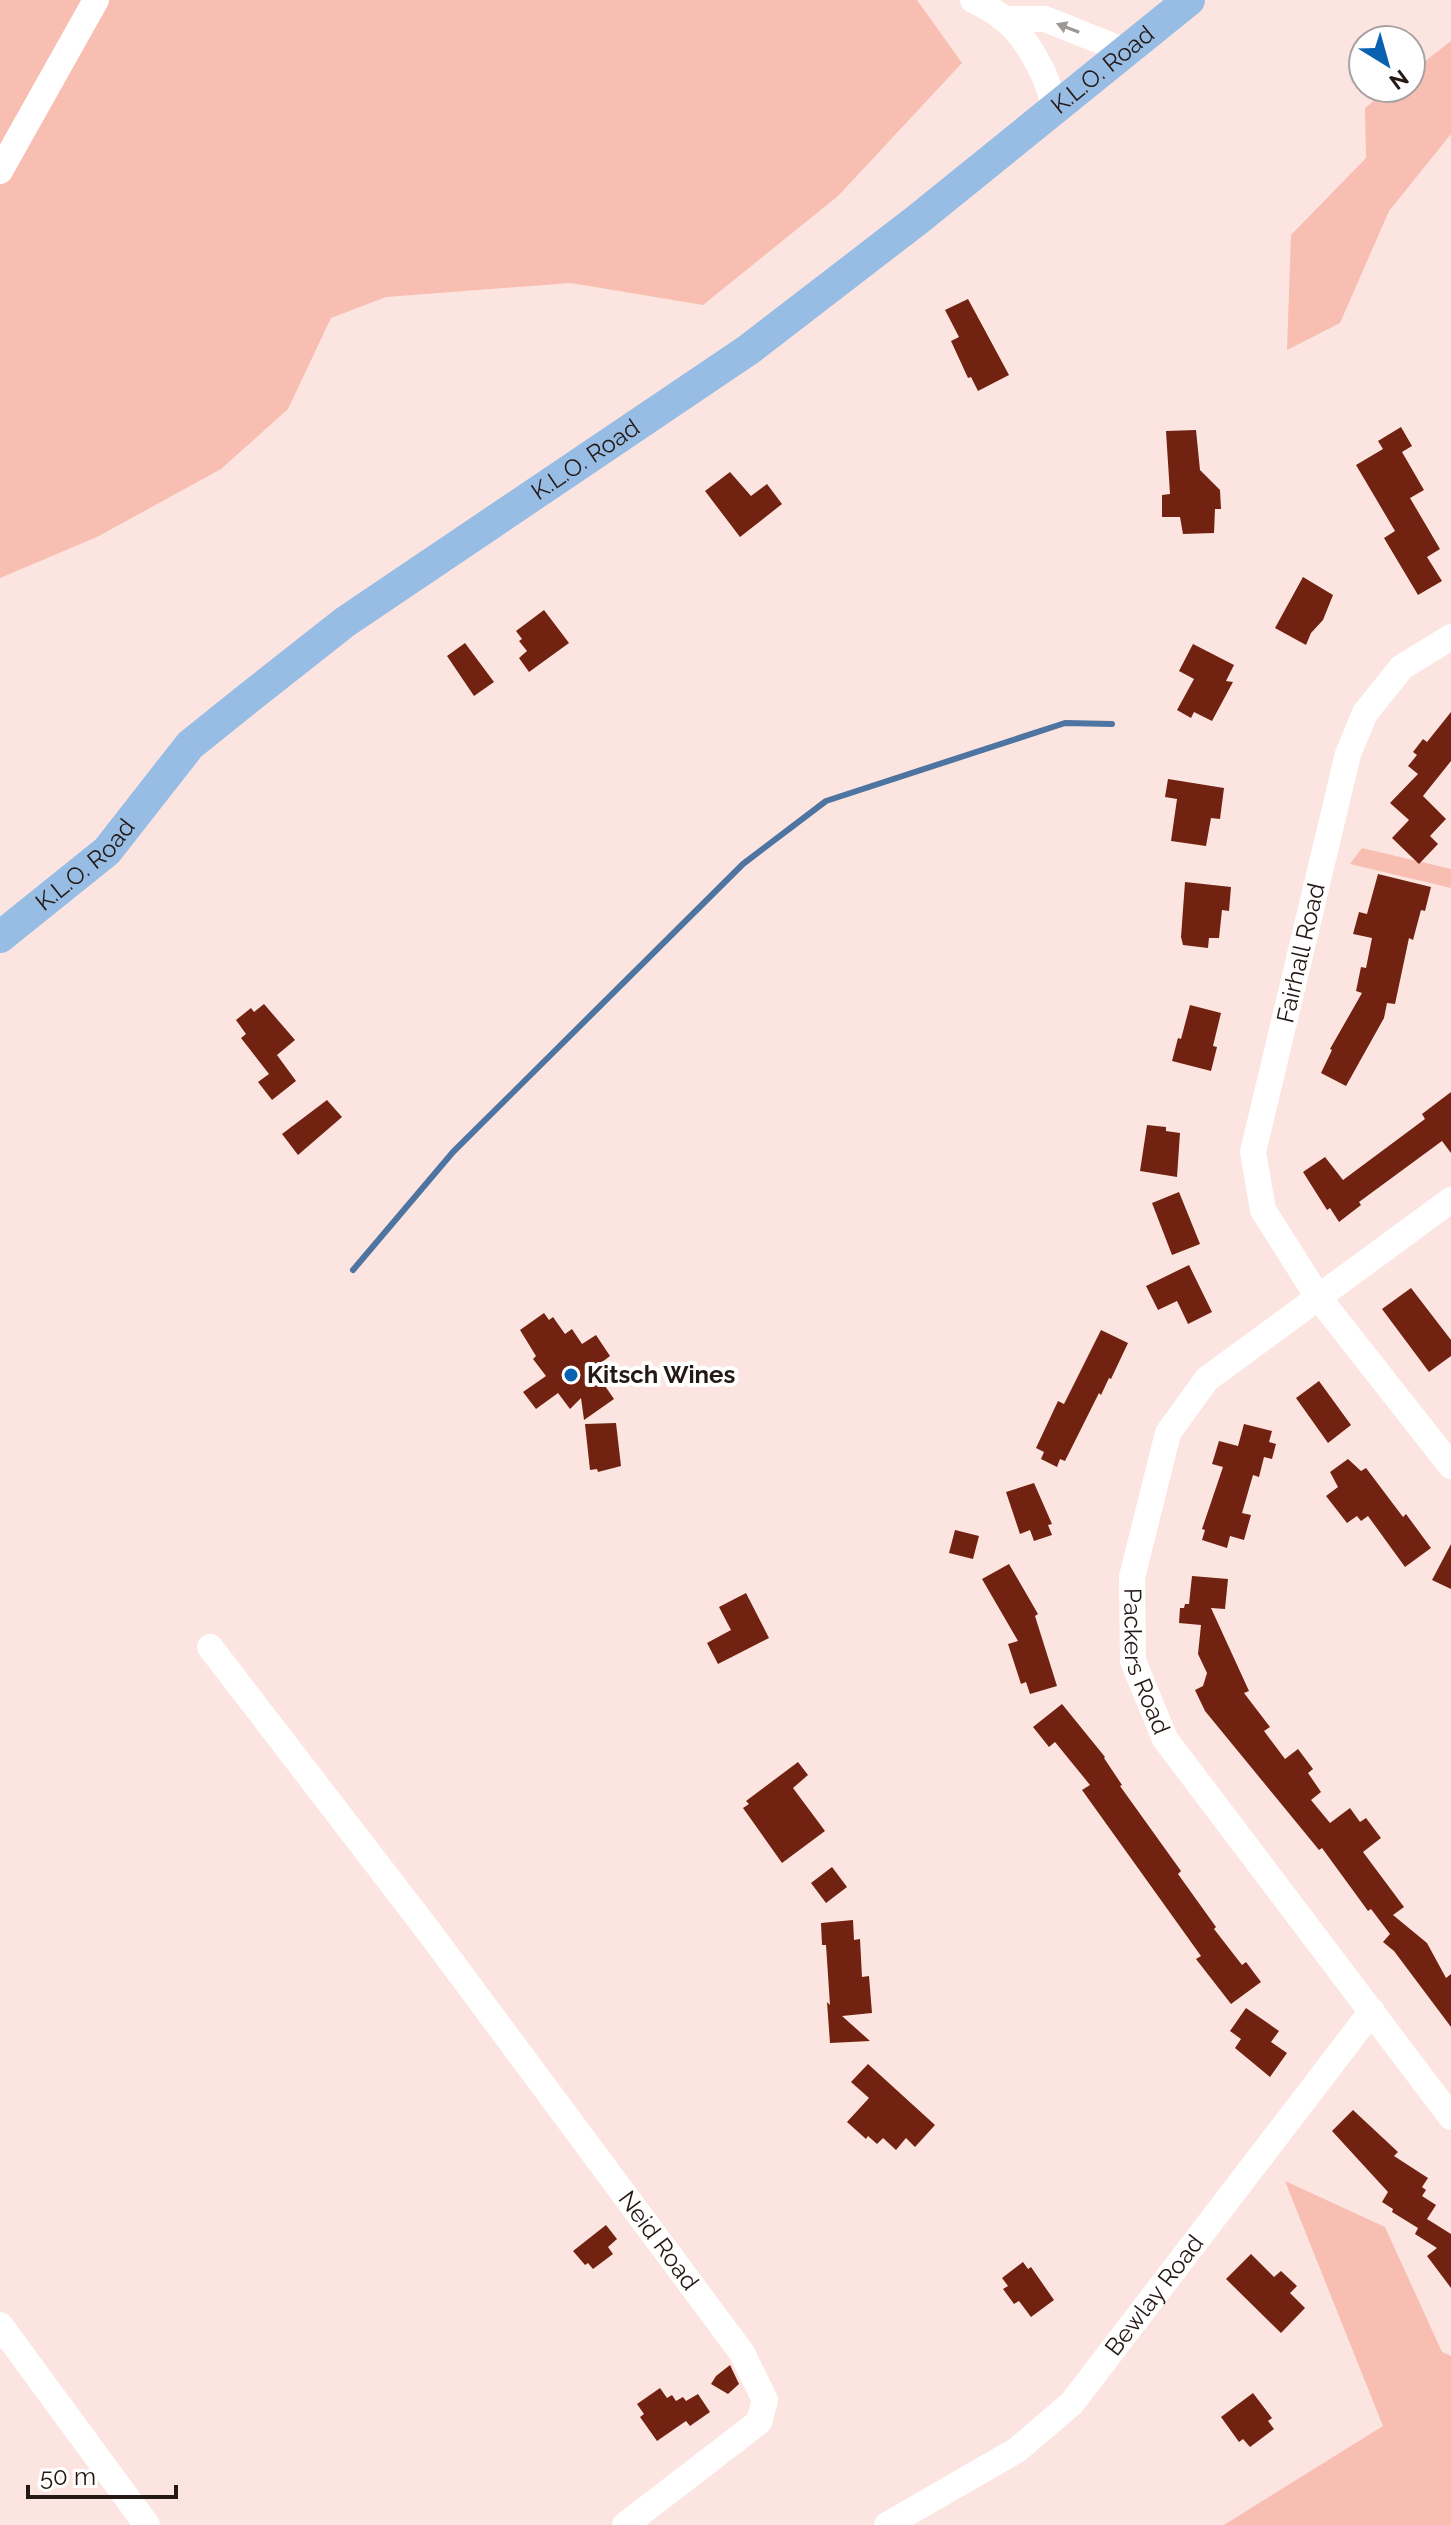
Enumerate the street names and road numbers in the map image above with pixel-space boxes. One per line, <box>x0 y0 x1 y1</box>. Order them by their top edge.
street label: K.L.O. Road <box>1045 19 1160 120</box>
street label: K.L.O. Road <box>526 413 645 506</box>
street label: K.L.O. Road <box>30 813 141 917</box>
street label: Fairhall Road <box>1270 880 1331 1026</box>
street label: Packers Road <box>1118 1588 1176 1738</box>
street label: Neid Road <box>613 2185 705 2296</box>
street label: Bewlay Road <box>1099 2229 1209 2361</box>

